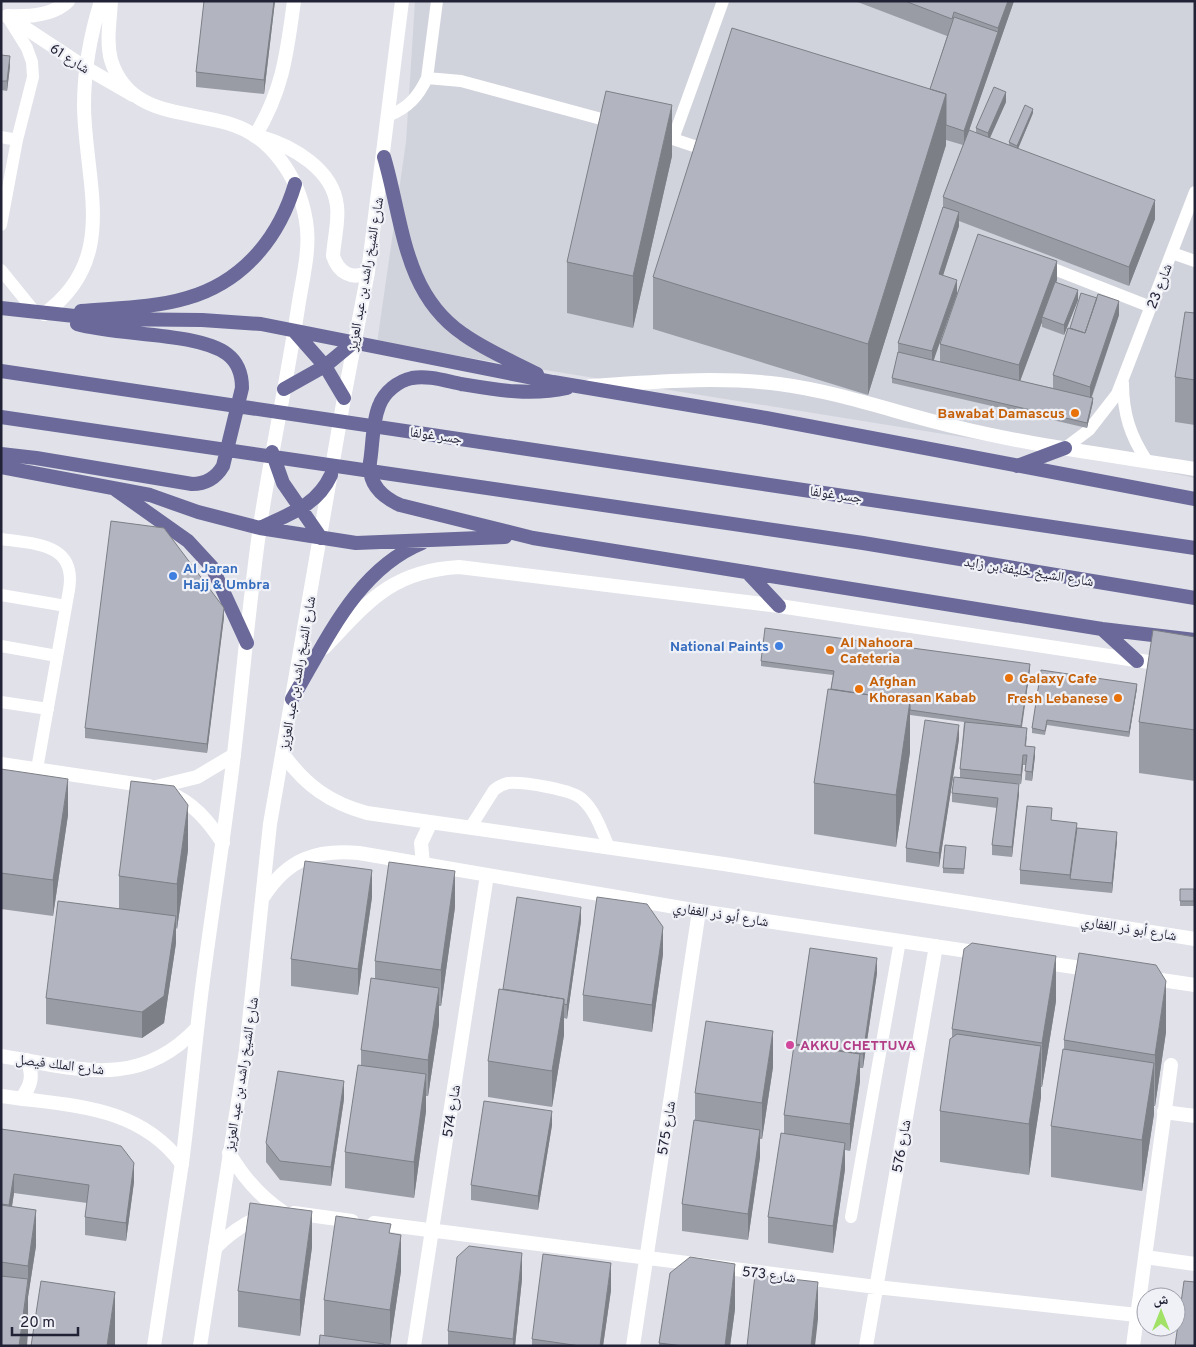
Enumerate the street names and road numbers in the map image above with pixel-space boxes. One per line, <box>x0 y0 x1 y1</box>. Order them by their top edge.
street label: شارع 61 <box>46 41 92 78</box>
street label: شارع الشيخ راشد بن عبد العزيز <box>344 196 388 353</box>
street label: شارع 23 <box>1144 262 1177 311</box>
street label: جسر غولفا <box>409 424 463 449</box>
street label: جسر غولفا <box>809 483 863 508</box>
street label: شارع الشيخ خليفة بن زايد <box>963 554 1095 591</box>
street label: شارع الشيخ راشد بن عبد العزيز <box>276 595 320 752</box>
street label: شارع أبو ذر الغفاري <box>672 899 770 933</box>
street label: شارع أبو ذر الغفاري <box>1080 913 1178 947</box>
street label: شارع الشيخ راشد بن عبد العزيز <box>222 996 263 1153</box>
street label: شارع الملك فيصل <box>15 1052 105 1079</box>
street label: شارع 574 <box>440 1084 465 1139</box>
street label: شارع 575 <box>655 1100 680 1156</box>
street label: شارع 576 <box>889 1118 915 1174</box>
street label: شارع 573 <box>741 1264 797 1287</box>

